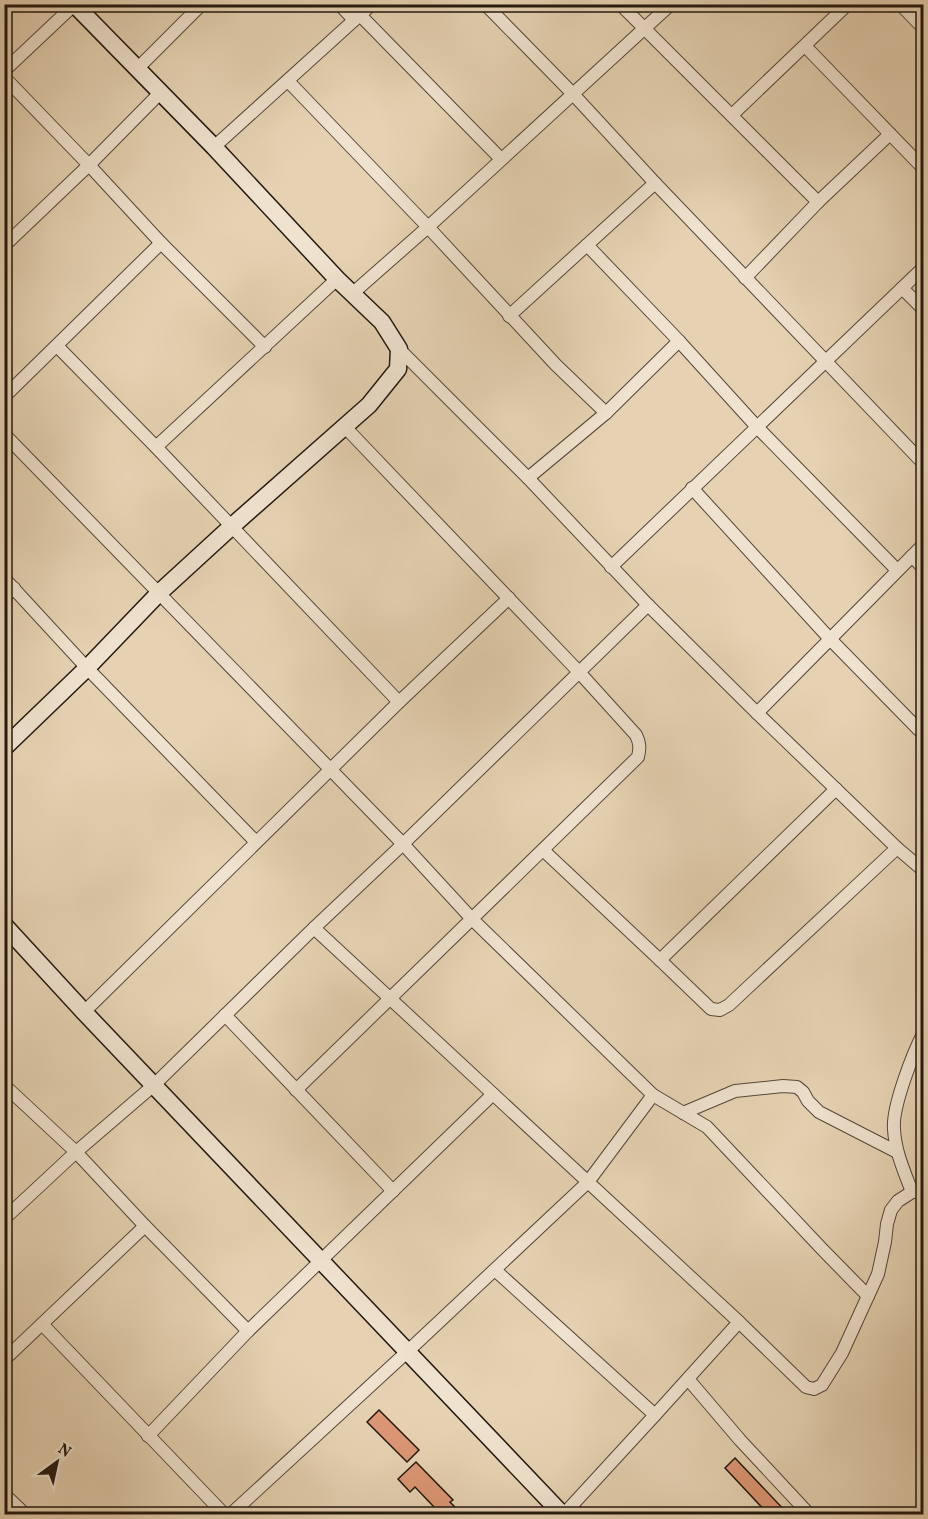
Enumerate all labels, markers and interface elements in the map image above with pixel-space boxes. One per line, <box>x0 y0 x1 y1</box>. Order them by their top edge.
north arrow <box>27 1432 87 1492</box>
text: N <box>53 1439 75 1464</box>

